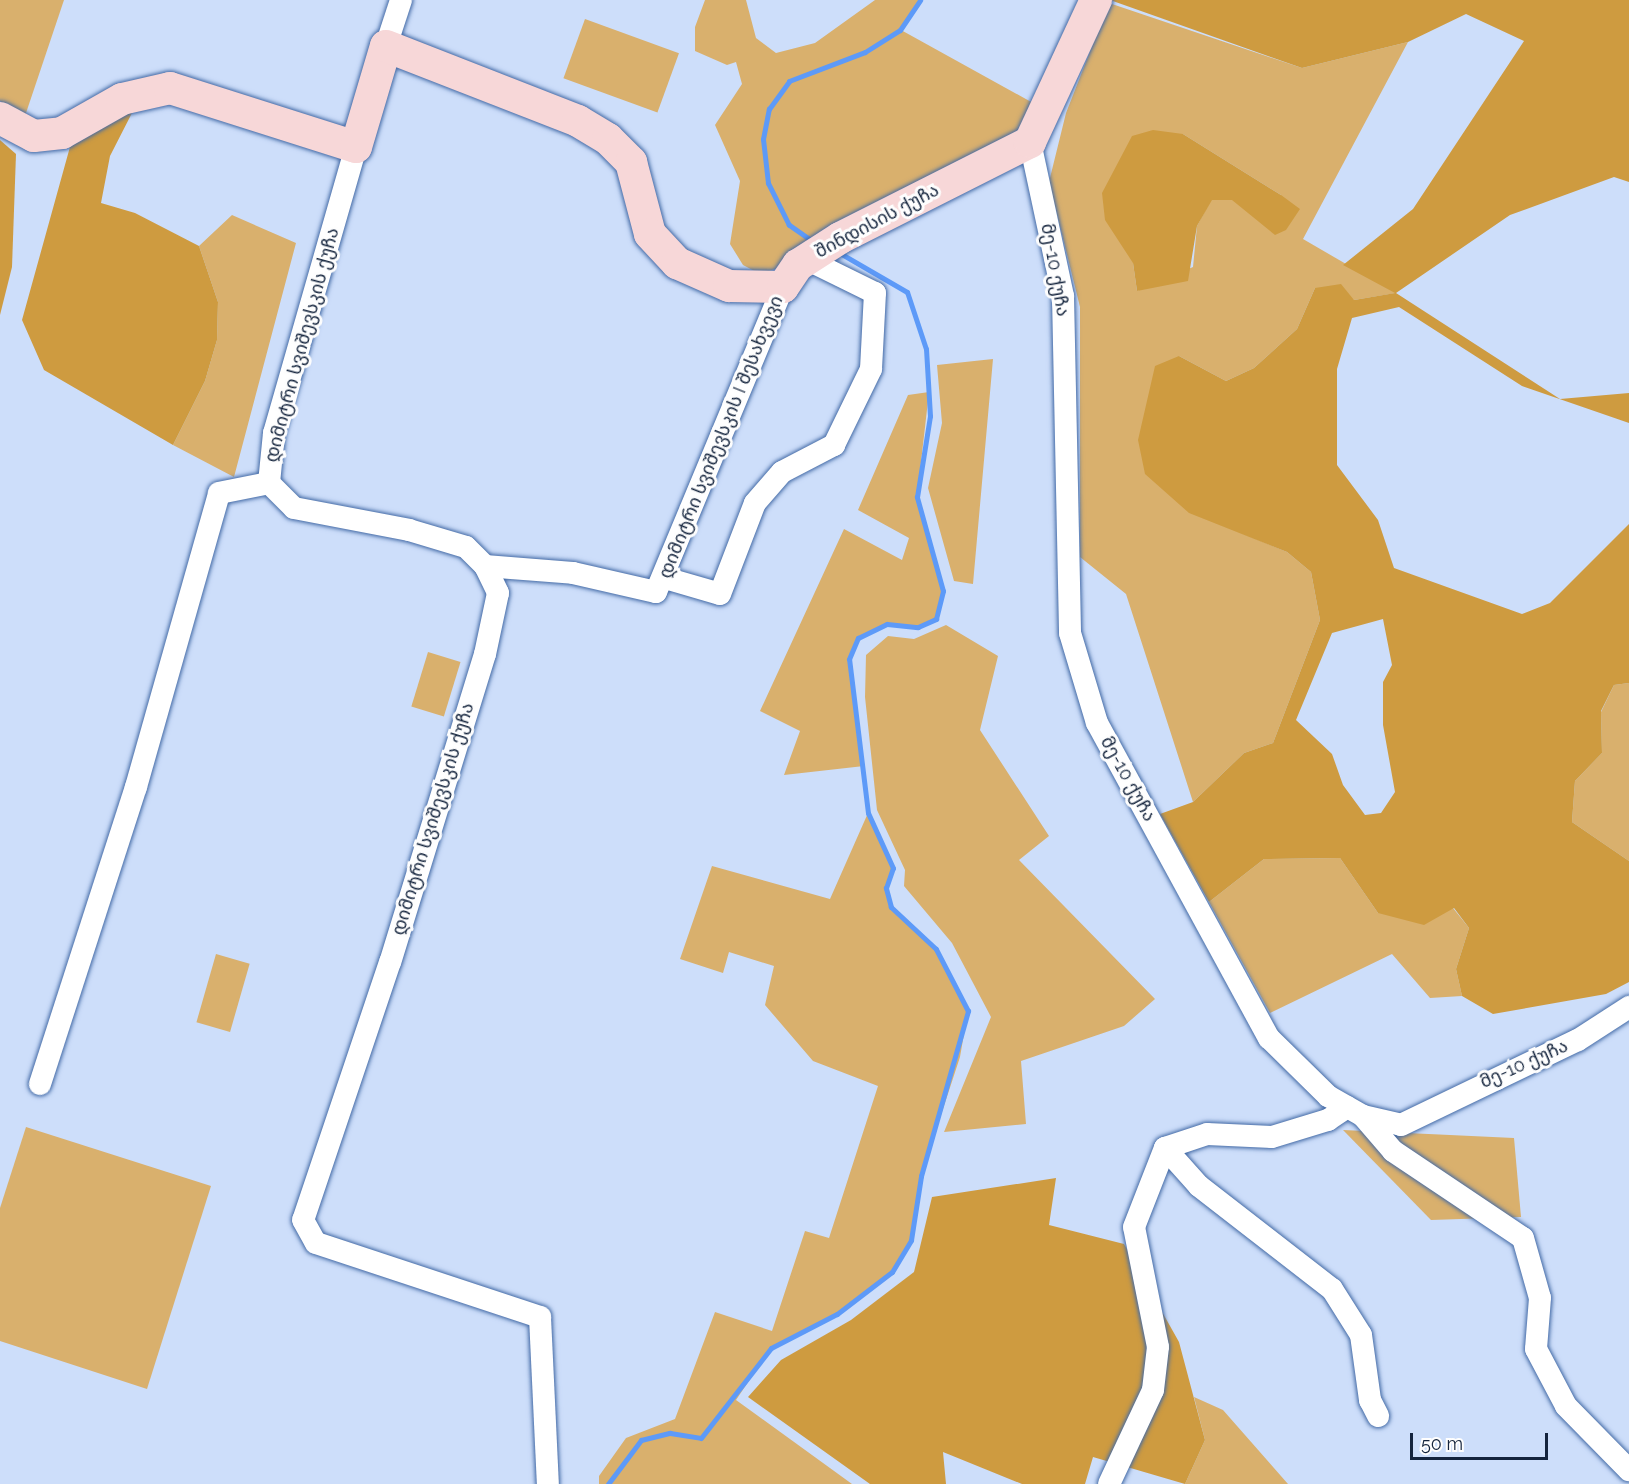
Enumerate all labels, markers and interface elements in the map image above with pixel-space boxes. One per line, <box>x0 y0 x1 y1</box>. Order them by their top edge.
street label: შინდისის ქუჩა <box>811 179 943 263</box>
street label: მე-10 ქუჩა <box>1036 222 1074 318</box>
street label: დიმიტრი სვიშევსკის ქუჩა <box>260 225 344 465</box>
street label: დიმიტრი სვიშევსკის I შესახვევი <box>654 293 788 581</box>
street label: დიმიტრი სვიშევსკის ქუჩა <box>387 700 479 938</box>
street label: მე-10 ქუჩა <box>1096 733 1160 825</box>
street label: მე-10 ქუჩა <box>1477 1035 1571 1093</box>
scale bar <box>1413 1421 1551 1459</box>
text: 50 m <box>1421 1433 1463 1454</box>

